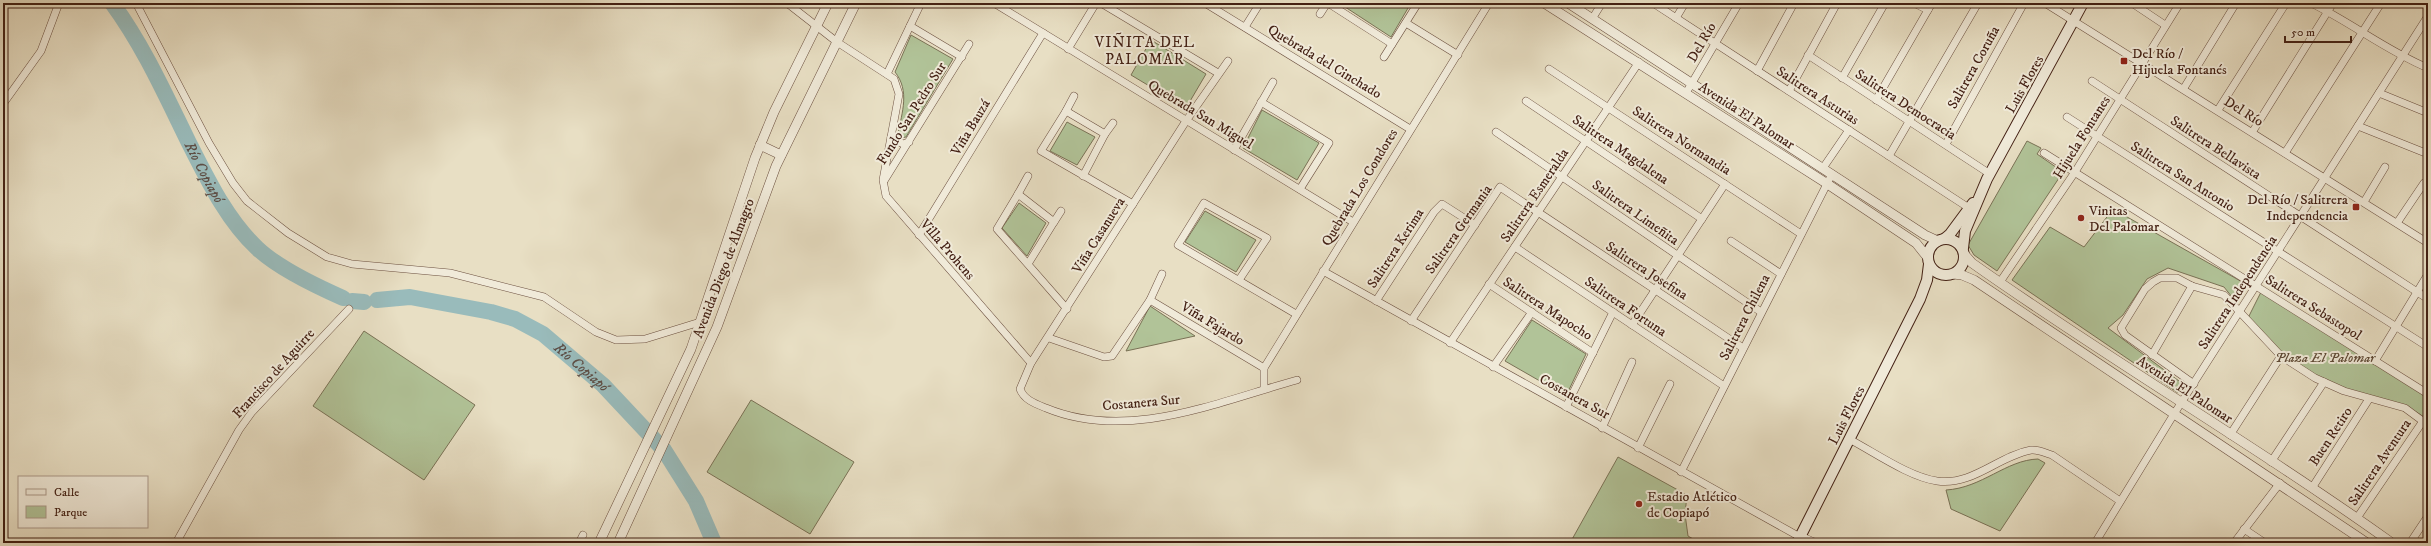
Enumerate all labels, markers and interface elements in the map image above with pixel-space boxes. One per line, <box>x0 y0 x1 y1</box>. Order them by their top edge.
scale bar <box>2285 18 2351 44</box>
street label: Del Río <box>1683 19 1721 66</box>
street label: Quebrada del Cinchado <box>1264 21 1385 103</box>
street label: Salitrera Coruña <box>1944 23 2004 112</box>
text: 50 m <box>2291 25 2315 40</box>
district label: VIÑITA DEL PALOMAR <box>1094 32 1195 69</box>
place label: Del Río / Hijuela Fontanés <box>2132 45 2227 79</box>
street label: Luis Flores <box>2002 52 2048 117</box>
marker: Del Río / Hijuela Fontanés <box>2119 56 2129 66</box>
street label: Fundo San Pedro Sur <box>873 58 951 168</box>
street label: Salitrera Asturias <box>1773 62 1862 129</box>
street label: Salitrera Democracia <box>1851 65 1959 144</box>
street label: Quebrada San Miguel <box>1144 76 1257 154</box>
street label: Avenida El Palomar <box>1695 78 1799 154</box>
street label: Hijuela Fontanes <box>2049 92 2115 182</box>
street label: Del Río <box>2220 93 2267 131</box>
street label: Viña Bauzá <box>947 96 995 160</box>
street label: Salitrera Normandia <box>1629 102 1734 180</box>
street label: Salitrera Magdalena <box>1569 111 1672 189</box>
street label: Salitrera Bellavista <box>2167 112 2264 184</box>
street label: Quebrada Los Condores <box>1318 125 1402 250</box>
water label: Río Copiapó <box>179 138 229 208</box>
street label: Salitrera San Antonio <box>2127 138 2238 216</box>
street label: Salitrera Esmeralda <box>1497 145 1573 246</box>
street label: Salitrera Limeñita <box>1589 176 1682 249</box>
street label: Salitrera Germania <box>1421 181 1496 278</box>
place label: Del Río / Salitrera Independencia <box>2247 191 2348 225</box>
street label: Viña Casanueva <box>1068 194 1129 278</box>
street label: Avenida Diego de Almagro <box>689 196 759 341</box>
place label: Vinitas Del Palomar <box>2088 202 2160 236</box>
marker: Del Río / Salitrera Independencia <box>2351 202 2361 212</box>
street label: Salitrera Kerima <box>1363 205 1428 292</box>
marker: Vinitas Del Palomar <box>2076 213 2086 223</box>
street label: Villa Prohens <box>915 215 979 284</box>
street label: Salitrera Independencia <box>2194 232 2281 353</box>
street label: Salitrera Josefina <box>1602 238 1691 304</box>
street label: Salitrera Chilena <box>1715 271 1774 363</box>
street label: Salitrera Sebastopol <box>2262 271 2366 345</box>
street label: Salitrera Mapocho <box>1499 273 1596 345</box>
street label: Salitrera Fortuna <box>1581 273 1670 341</box>
street label: Viña Fajardo <box>1177 297 1248 350</box>
street label: Francisco de Aguirre <box>229 325 319 422</box>
water label: Río Copiapó <box>549 338 614 397</box>
park label: Plaza El Palomar <box>2275 349 2376 367</box>
street label: Avenida El Palomar <box>2133 352 2237 428</box>
street label: Costanera Sur <box>1536 370 1614 424</box>
street label: Luis Flores <box>1824 383 1869 448</box>
street label: Costanera Sur <box>1102 391 1181 415</box>
street label: Buen Retiro <box>2305 403 2357 469</box>
street label: Salitrera Aventura <box>2344 416 2416 509</box>
legend <box>18 476 148 528</box>
text: Calle <box>54 485 79 500</box>
place label: Estadio Atlético de Copiapó <box>1647 488 1737 522</box>
marker: Estadio Atlético de Copiapó <box>1634 499 1644 509</box>
text: Parque <box>54 505 87 520</box>

